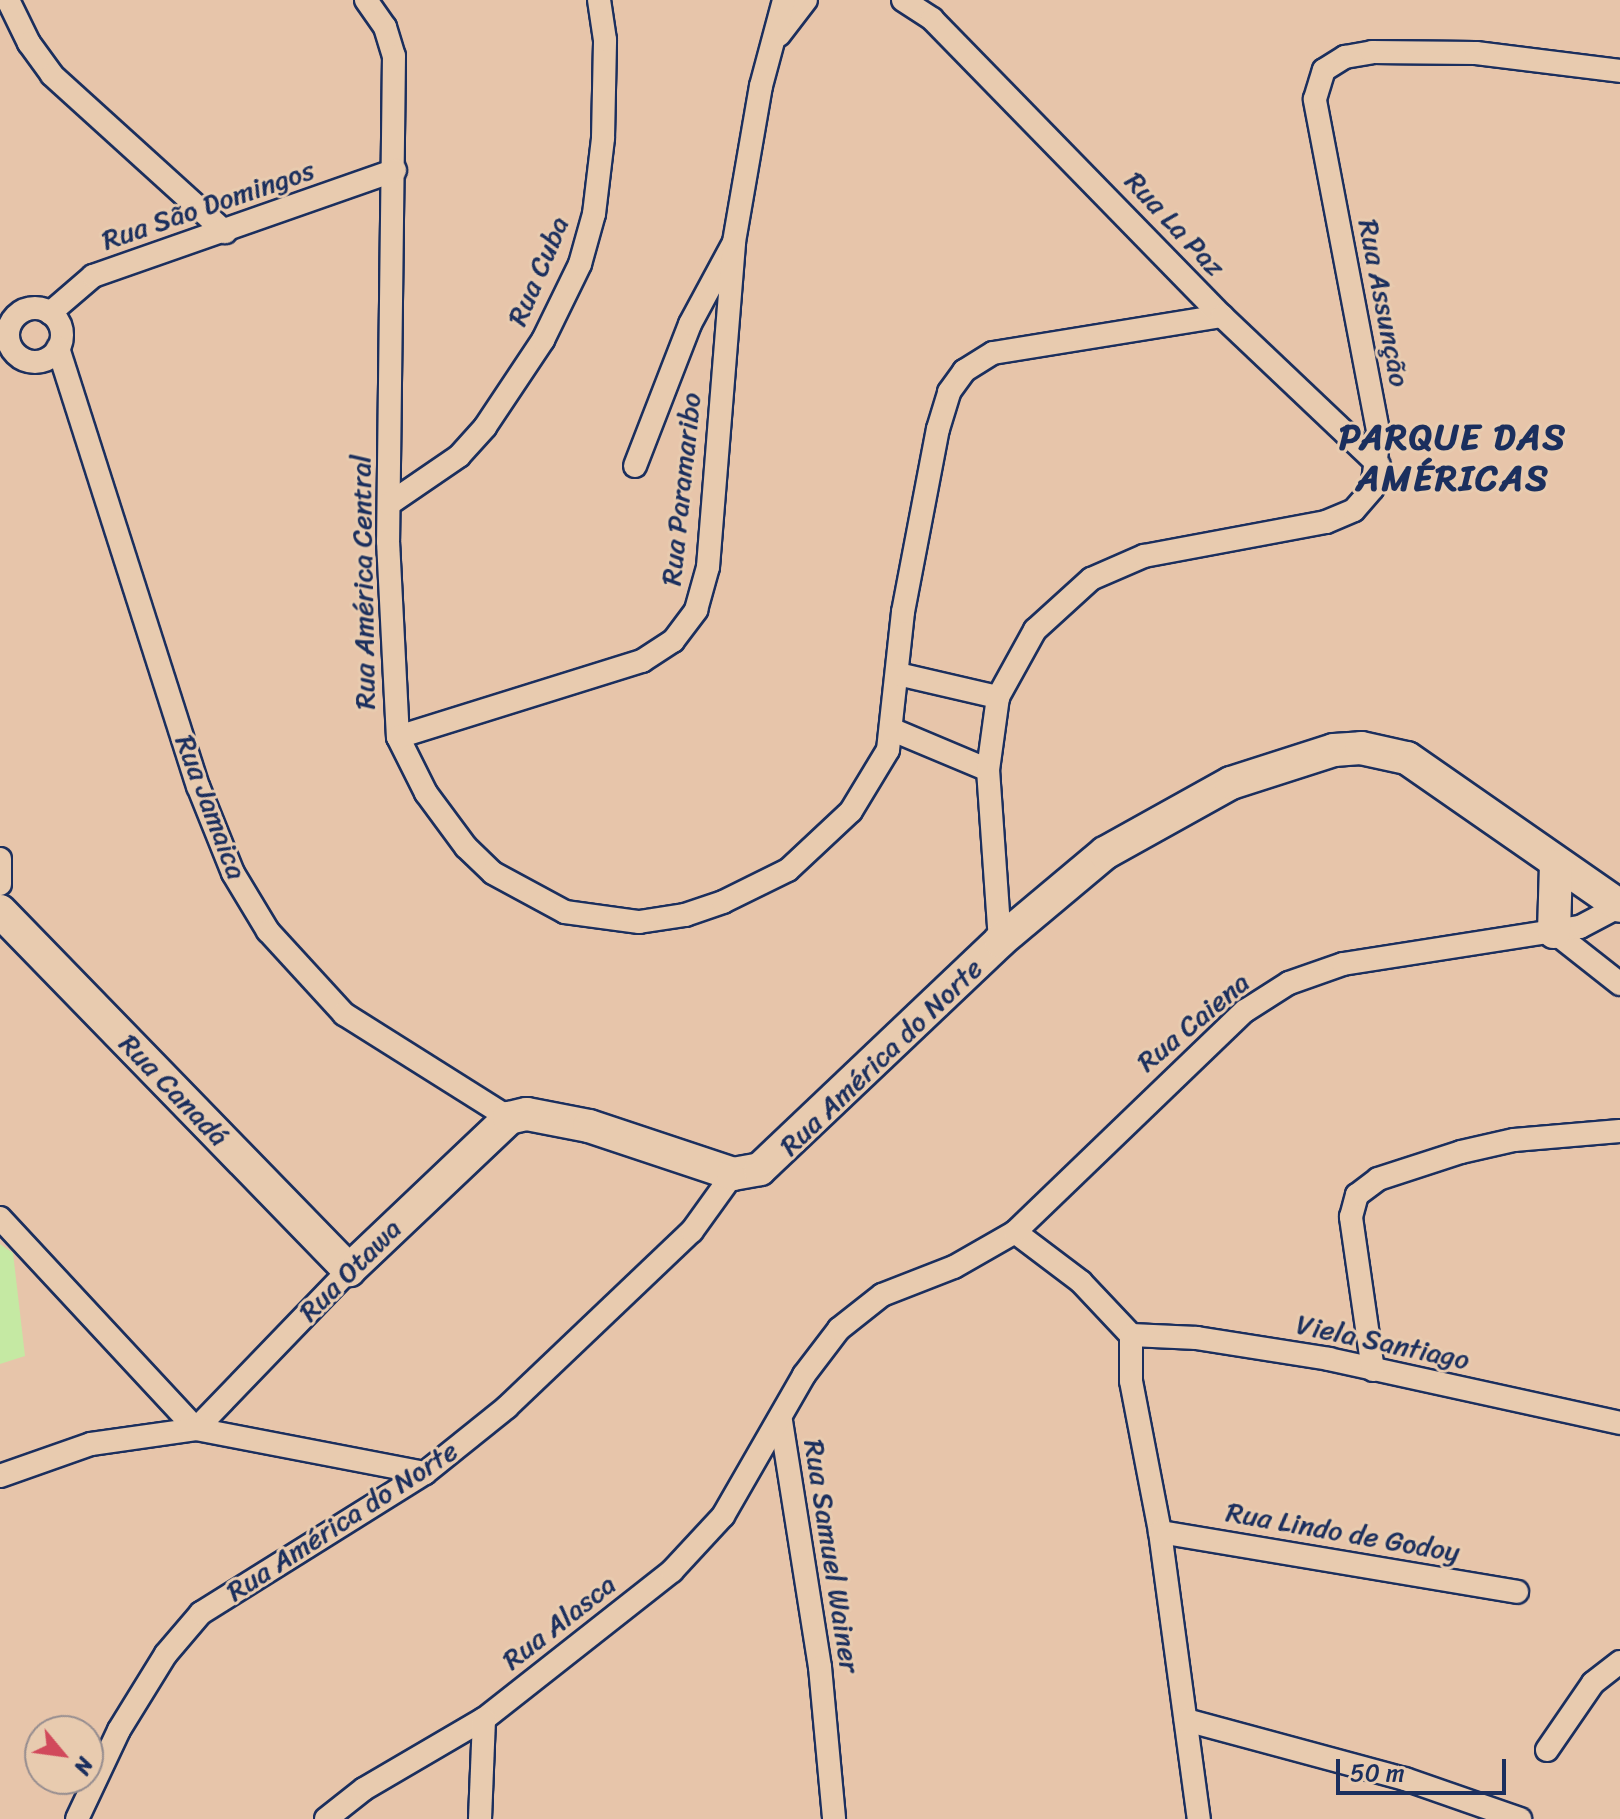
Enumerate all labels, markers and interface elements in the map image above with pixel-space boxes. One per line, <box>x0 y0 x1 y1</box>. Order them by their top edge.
street label: Rua São Domingos <box>97 153 319 257</box>
street label: Rua La Paz <box>1118 164 1232 284</box>
street label: Rua Cuba <box>500 211 576 331</box>
street label: Rua Assunção <box>1351 216 1417 390</box>
street label: Rua Paramaribo <box>654 391 708 587</box>
district label: PARQUE DAS AMÉRICAS <box>1339 415 1567 500</box>
street label: Rua América Central <box>344 454 382 710</box>
street label: Rua Jamaica <box>168 730 254 884</box>
street label: Rua América do Norte <box>772 951 990 1163</box>
street label: Rua Caiena <box>1130 966 1256 1078</box>
street label: Rua Canadá <box>112 1027 236 1153</box>
street label: Rua Otawa <box>292 1212 408 1328</box>
street label: Viela Santiago <box>1293 1307 1473 1377</box>
street label: Rua América do Norte <box>220 1433 464 1609</box>
street label: Rua Samuel Wainer <box>797 1438 867 1674</box>
street label: Rua Lindo de Godoy <box>1223 1495 1463 1569</box>
street label: Rua Alasca <box>496 1567 622 1677</box>
north arrow <box>24 1715 104 1795</box>
scale bar <box>1340 1743 1510 1793</box>
text: N <box>63 1750 104 1782</box>
text: 50 m <box>1350 1752 1405 1794</box>

